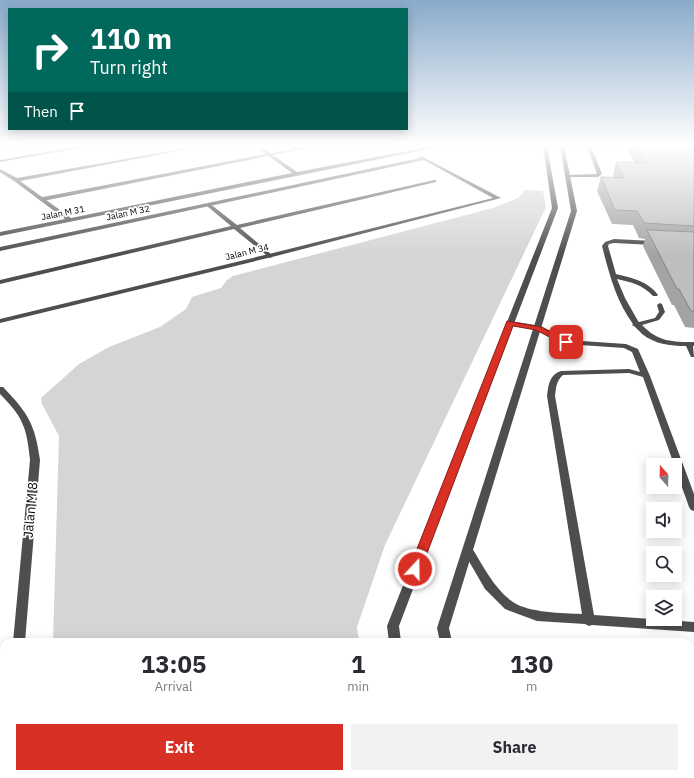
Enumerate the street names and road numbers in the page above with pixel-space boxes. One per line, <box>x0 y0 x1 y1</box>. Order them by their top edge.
street label: Jalan M 31 <box>40 203 86 222</box>
street label: Jalan M 32 <box>105 203 151 222</box>
street label: Jalan M 34 <box>224 241 270 262</box>
street label: Jalan M 8 <box>20 481 41 539</box>

